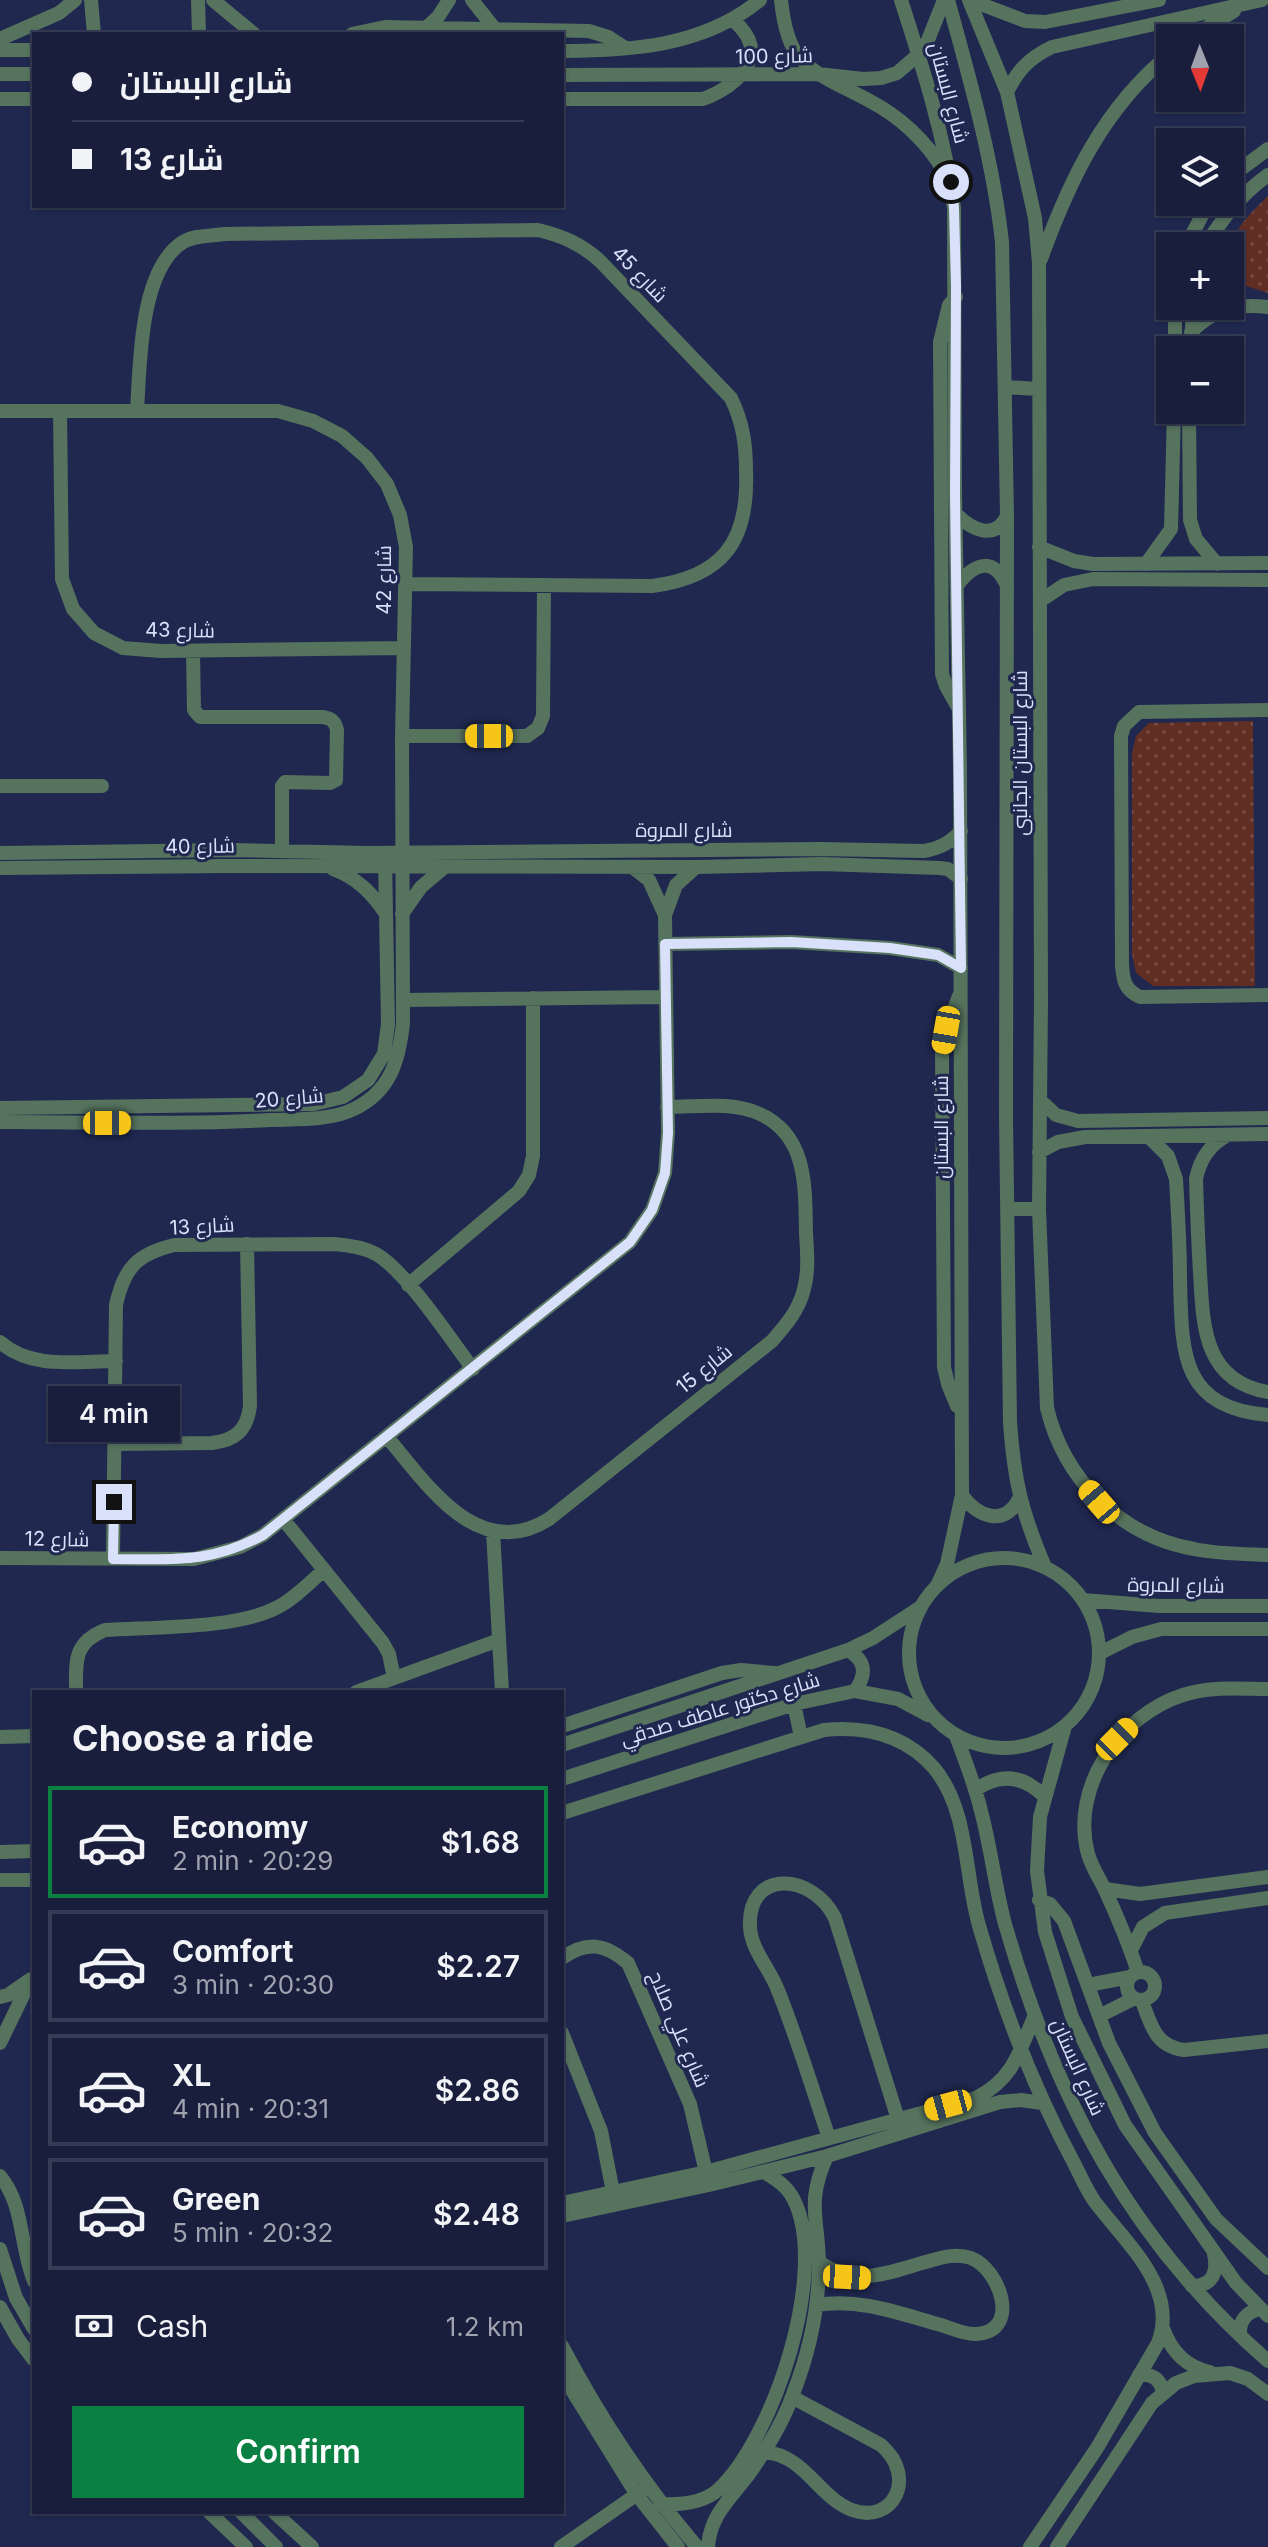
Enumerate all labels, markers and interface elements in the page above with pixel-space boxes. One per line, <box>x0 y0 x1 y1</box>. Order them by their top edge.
north arrow <box>1156 24 1244 112</box>
map controls <box>1156 24 1244 424</box>
street label: شارع البستان <box>922 40 974 147</box>
street label: شارع 100 <box>735 43 813 71</box>
text: شارع البستان <box>120 64 292 100</box>
button: layers <box>1156 128 1244 216</box>
text: شارع 13 <box>120 141 224 177</box>
route start <box>933 164 969 200</box>
button: + <box>1156 232 1244 320</box>
street label: شارع 45 <box>606 241 673 309</box>
button: − <box>1156 336 1244 424</box>
street label: شارع 42 <box>372 545 398 615</box>
street label: شارع 43 <box>145 617 215 645</box>
street label: شارع البستان الجانبى <box>1008 670 1034 836</box>
car <box>465 724 513 748</box>
street label: شارع المروة <box>635 818 733 844</box>
street label: شارع 40 <box>165 833 235 861</box>
car <box>930 1004 962 1056</box>
street label: شارع البستان <box>929 1075 955 1179</box>
street label: شارع 20 <box>253 1083 325 1115</box>
car <box>83 1111 131 1135</box>
street label: شارع 13 <box>169 1212 235 1242</box>
street label: شارع 15 <box>671 1339 738 1400</box>
callout: 4 min <box>48 1386 180 1442</box>
text: 4 min <box>79 1398 149 1429</box>
car <box>1074 1476 1124 1528</box>
route end <box>96 1484 132 1520</box>
street label: شارع 12 <box>24 1526 90 1554</box>
street label: شارع المروة <box>1127 1572 1225 1600</box>
street label: شارع دكتور عاطف صدقي <box>617 1667 824 1755</box>
car <box>1092 1714 1142 1764</box>
text: Choose a ride <box>72 1716 314 1760</box>
icon: car <box>76 1806 148 1878</box>
text: Economy <box>172 1809 308 1845</box>
text: $1.68 <box>441 1824 520 1860</box>
text: 2 min · 20:29 <box>172 1845 333 1876</box>
icon: car <box>76 1930 148 2002</box>
text: Comfort <box>172 1933 293 1969</box>
text: $2.27 <box>436 1948 520 1984</box>
street label: شارع علي صلاح <box>640 1967 714 2092</box>
text: 3 min · 20:30 <box>172 1969 334 2000</box>
street label: شارع البستان <box>1044 2015 1110 2120</box>
icon: car <box>76 2054 148 2126</box>
text: XL <box>172 2057 211 2093</box>
text: $2.86 <box>435 2072 520 2108</box>
car <box>922 2087 974 2123</box>
text: 4 min · 20:31 <box>172 2093 329 2124</box>
icon: car <box>76 2178 148 2250</box>
text: Green <box>172 2181 260 2217</box>
text: $2.48 <box>433 2196 520 2232</box>
text: 5 min · 20:32 <box>172 2217 333 2248</box>
car <box>822 2264 872 2290</box>
icon: cash <box>72 2304 116 2348</box>
text: Cash <box>136 2308 208 2344</box>
text: 1.2 km <box>446 2311 524 2342</box>
button: Confirm <box>72 2406 524 2498</box>

